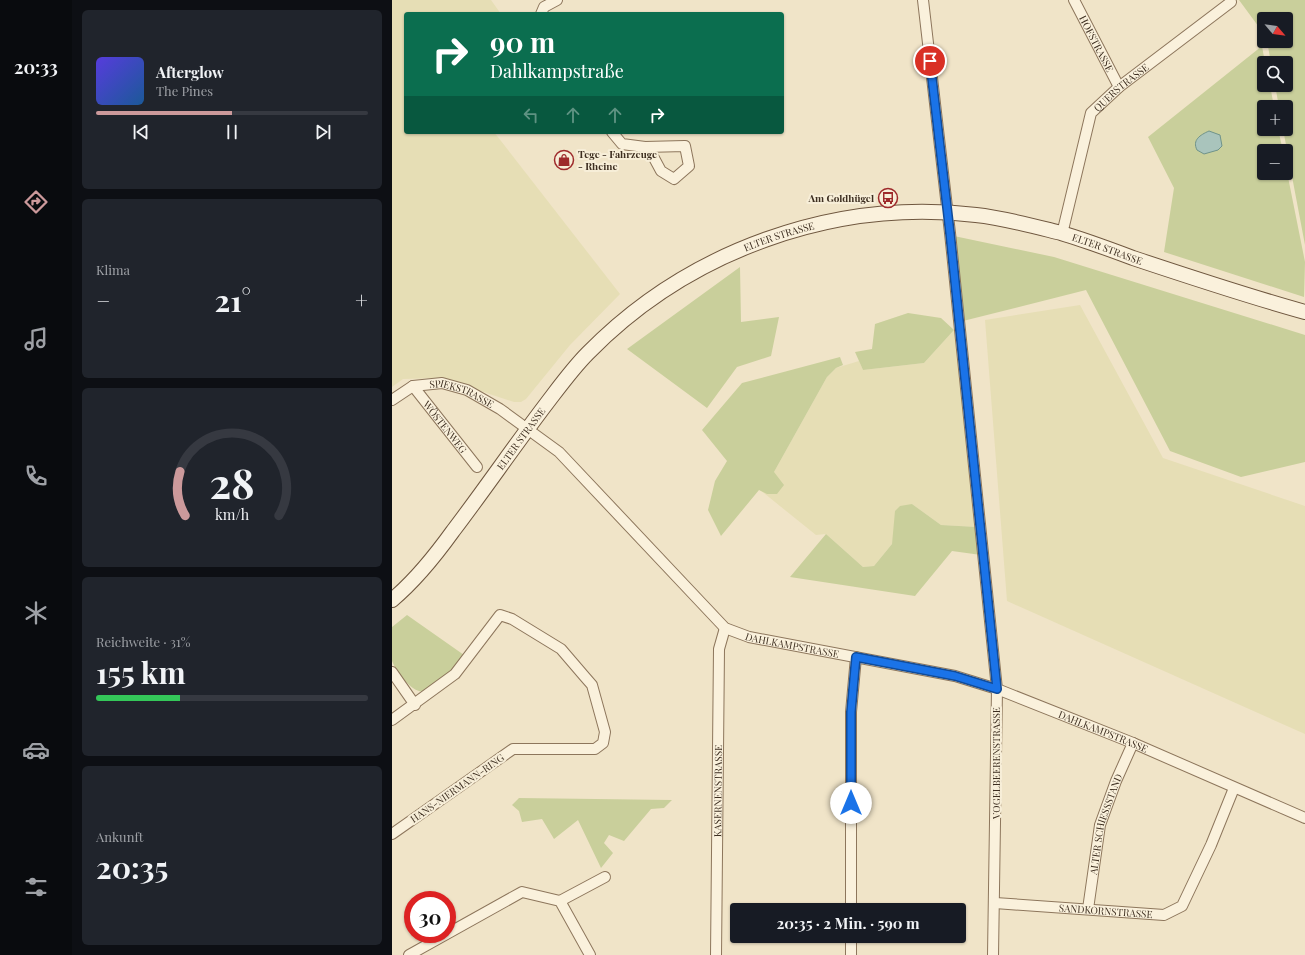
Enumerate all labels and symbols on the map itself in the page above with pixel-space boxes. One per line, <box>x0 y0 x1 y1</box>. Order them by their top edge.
north arrow <box>1257 12 1293 48</box>
street label: HOFSTRASSE <box>1076 13 1117 74</box>
pin <box>913 44 947 78</box>
street label: QUERSTRASSE <box>1090 60 1151 114</box>
place label: Tege - Fahrzeuge - Rheine <box>578 147 657 173</box>
shop icon: Tege - Fahrzeuge - Rheine <box>553 149 575 171</box>
bus stop icon: Am Goldhügel <box>877 187 899 209</box>
place label: Am Goldhügel <box>807 191 874 205</box>
street label: ELTER STRASSE <box>741 218 816 254</box>
street label: ELTER STRASSE <box>1070 230 1144 268</box>
street label: SPIEKSTRASSE <box>429 376 496 411</box>
street label: WÖSTENWEG <box>420 397 470 456</box>
street label: ELTER STRASSE <box>493 405 548 472</box>
street label: DAHLKAMPSTRASSE <box>743 629 840 661</box>
street label: VOGELBEERENSTRASSE <box>989 707 1003 820</box>
street label: DAHLKAMPSTRASSE <box>1056 707 1150 756</box>
street label: KASERNENSTRASSE <box>710 745 725 837</box>
street label: HANS-NIERMANN-RING <box>407 750 507 826</box>
street label: ALTER SCHIESSSTAND <box>1086 771 1125 876</box>
position arrow <box>830 782 872 824</box>
speed limit sign: 30 <box>404 891 456 943</box>
street label: SANDKORNSTRASSE <box>1058 901 1153 921</box>

